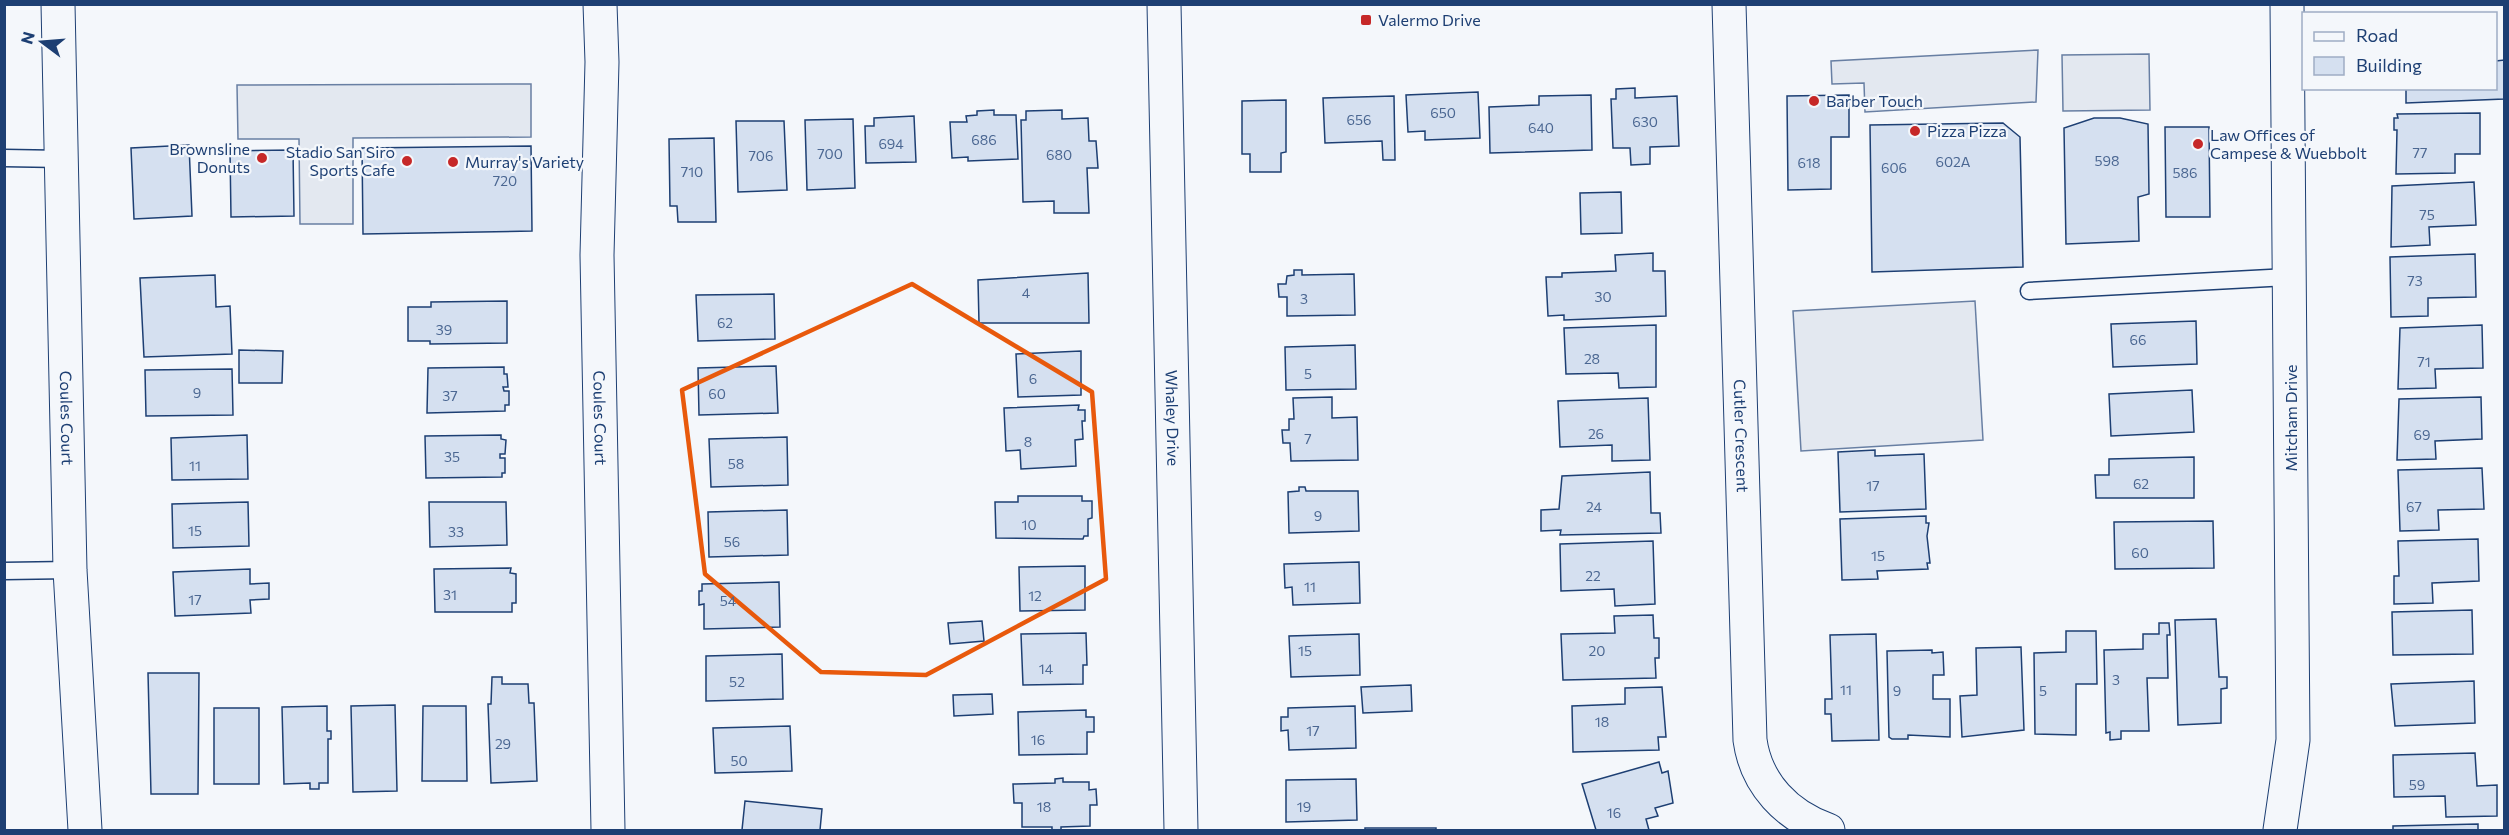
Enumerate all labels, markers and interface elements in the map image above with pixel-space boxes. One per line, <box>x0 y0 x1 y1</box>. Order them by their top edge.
place label: Valermo Drive <box>1378 10 1481 29</box>
north arrow <box>12 12 72 72</box>
legend <box>2302 12 2497 90</box>
marker: Valermo Drive <box>1359 13 1373 27</box>
text: Road <box>2356 24 2398 46</box>
text: N <box>16 29 38 46</box>
text: Building <box>2356 54 2422 76</box>
place label: Barber Touch <box>1826 91 1923 110</box>
marker: Barber Touch <box>1807 94 1821 108</box>
house number: 650 <box>1430 104 1456 121</box>
house number: 656 <box>1346 111 1372 128</box>
house number: 630 <box>1632 113 1658 130</box>
house number: 640 <box>1528 119 1554 136</box>
place label: Pizza Pizza <box>1927 121 2007 140</box>
marker: Pizza Pizza <box>1908 124 1922 138</box>
place label: Law Offices of Campese & Wuebbolt <box>2210 125 2367 162</box>
house number: 686 <box>971 131 997 148</box>
house number: 694 <box>878 135 904 152</box>
marker: Law Offices of Campese & Wuebbolt <box>2191 137 2205 151</box>
place label: Brownsline Donuts <box>169 139 250 176</box>
place label: Stadio San Siro Sports Cafe <box>286 142 395 179</box>
house number: 77 <box>2413 144 2427 161</box>
house number: 700 <box>817 145 843 162</box>
house number: 680 <box>1046 146 1072 163</box>
house number: 706 <box>749 147 774 164</box>
marker: Brownsline Donuts <box>255 151 269 165</box>
place label: Murray's Variety <box>465 152 584 171</box>
house number: 598 <box>2094 152 2120 169</box>
house number: 602A <box>1935 153 1971 170</box>
marker: Stadio San Siro Sports Cafe <box>400 154 414 168</box>
house number: 618 <box>1798 154 1820 171</box>
marker: Murray's Variety <box>446 155 460 169</box>
house number: 606 <box>1881 159 1907 176</box>
house number: 710 <box>681 163 703 180</box>
house number: 586 <box>2172 164 2198 181</box>
house number: 720 <box>493 172 517 189</box>
house number: 75 <box>2419 206 2435 223</box>
house number: 73 <box>2407 272 2423 289</box>
house number: 4 <box>1022 284 1031 301</box>
house number: 30 <box>1594 288 1612 305</box>
house number: 3 <box>1300 290 1308 307</box>
house number: 62 <box>717 314 733 331</box>
house number: 39 <box>436 321 452 338</box>
house number: 66 <box>2130 331 2147 348</box>
house number: 28 <box>1584 350 1600 367</box>
house number: 71 <box>2417 353 2431 370</box>
house number: 5 <box>1304 365 1312 382</box>
street label: Mitcham Drive <box>2281 365 2300 472</box>
street label: Coules Court <box>57 370 78 466</box>
street label: Coules Court <box>590 370 611 466</box>
house number: 6 <box>1029 370 1037 387</box>
street label: Whaley Drive <box>1163 370 1184 466</box>
street label: Cutler Crescent <box>1731 379 1753 493</box>
house number: 9 <box>193 384 201 401</box>
house number: 60 <box>708 385 726 402</box>
house number: 37 <box>442 387 458 404</box>
house number: 26 <box>1588 425 1604 442</box>
house number: 69 <box>2414 426 2430 443</box>
house number: 7 <box>1304 430 1312 447</box>
house number: 8 <box>1024 433 1032 450</box>
house number: 35 <box>444 448 460 465</box>
house number: 58 <box>728 455 744 472</box>
house number: 11 <box>189 457 201 474</box>
house number: 62 <box>2133 475 2149 492</box>
house number: 17 <box>1866 477 1880 494</box>
house number: 24 <box>1586 498 1603 515</box>
house number: 67 <box>2406 498 2422 515</box>
house number: 9 <box>1314 507 1322 524</box>
house number: 10 <box>1021 516 1037 533</box>
house number: 15 <box>188 522 202 539</box>
house number: 33 <box>448 523 464 540</box>
house number: 56 <box>724 533 740 550</box>
house number: 60 <box>2131 544 2149 561</box>
house number: 15 <box>1871 547 1885 564</box>
house number: 22 <box>1585 567 1601 584</box>
house number: 11 <box>1304 578 1316 595</box>
house number: 31 <box>443 586 457 603</box>
house number: 12 <box>1028 587 1042 604</box>
house number: 17 <box>188 591 202 608</box>
house number: 54 <box>720 592 737 609</box>
house number: 15 <box>1298 642 1312 659</box>
house number: 20 <box>1589 642 1605 659</box>
house number: 14 <box>1039 660 1054 677</box>
house number: 3 <box>2112 671 2120 688</box>
house number: 52 <box>729 673 745 690</box>
house number: 11 <box>1840 681 1852 698</box>
house number: 9 <box>1893 682 1901 699</box>
house number: 5 <box>2039 682 2047 699</box>
house number: 18 <box>1595 713 1609 730</box>
house number: 17 <box>1306 722 1320 739</box>
house number: 16 <box>1031 731 1045 748</box>
house number: 29 <box>495 735 511 752</box>
house number: 50 <box>730 752 748 769</box>
house number: 59 <box>2409 776 2425 793</box>
house number: 18 <box>1037 798 1051 815</box>
house number: 19 <box>1297 798 1311 815</box>
house number: 16 <box>1607 804 1621 821</box>

